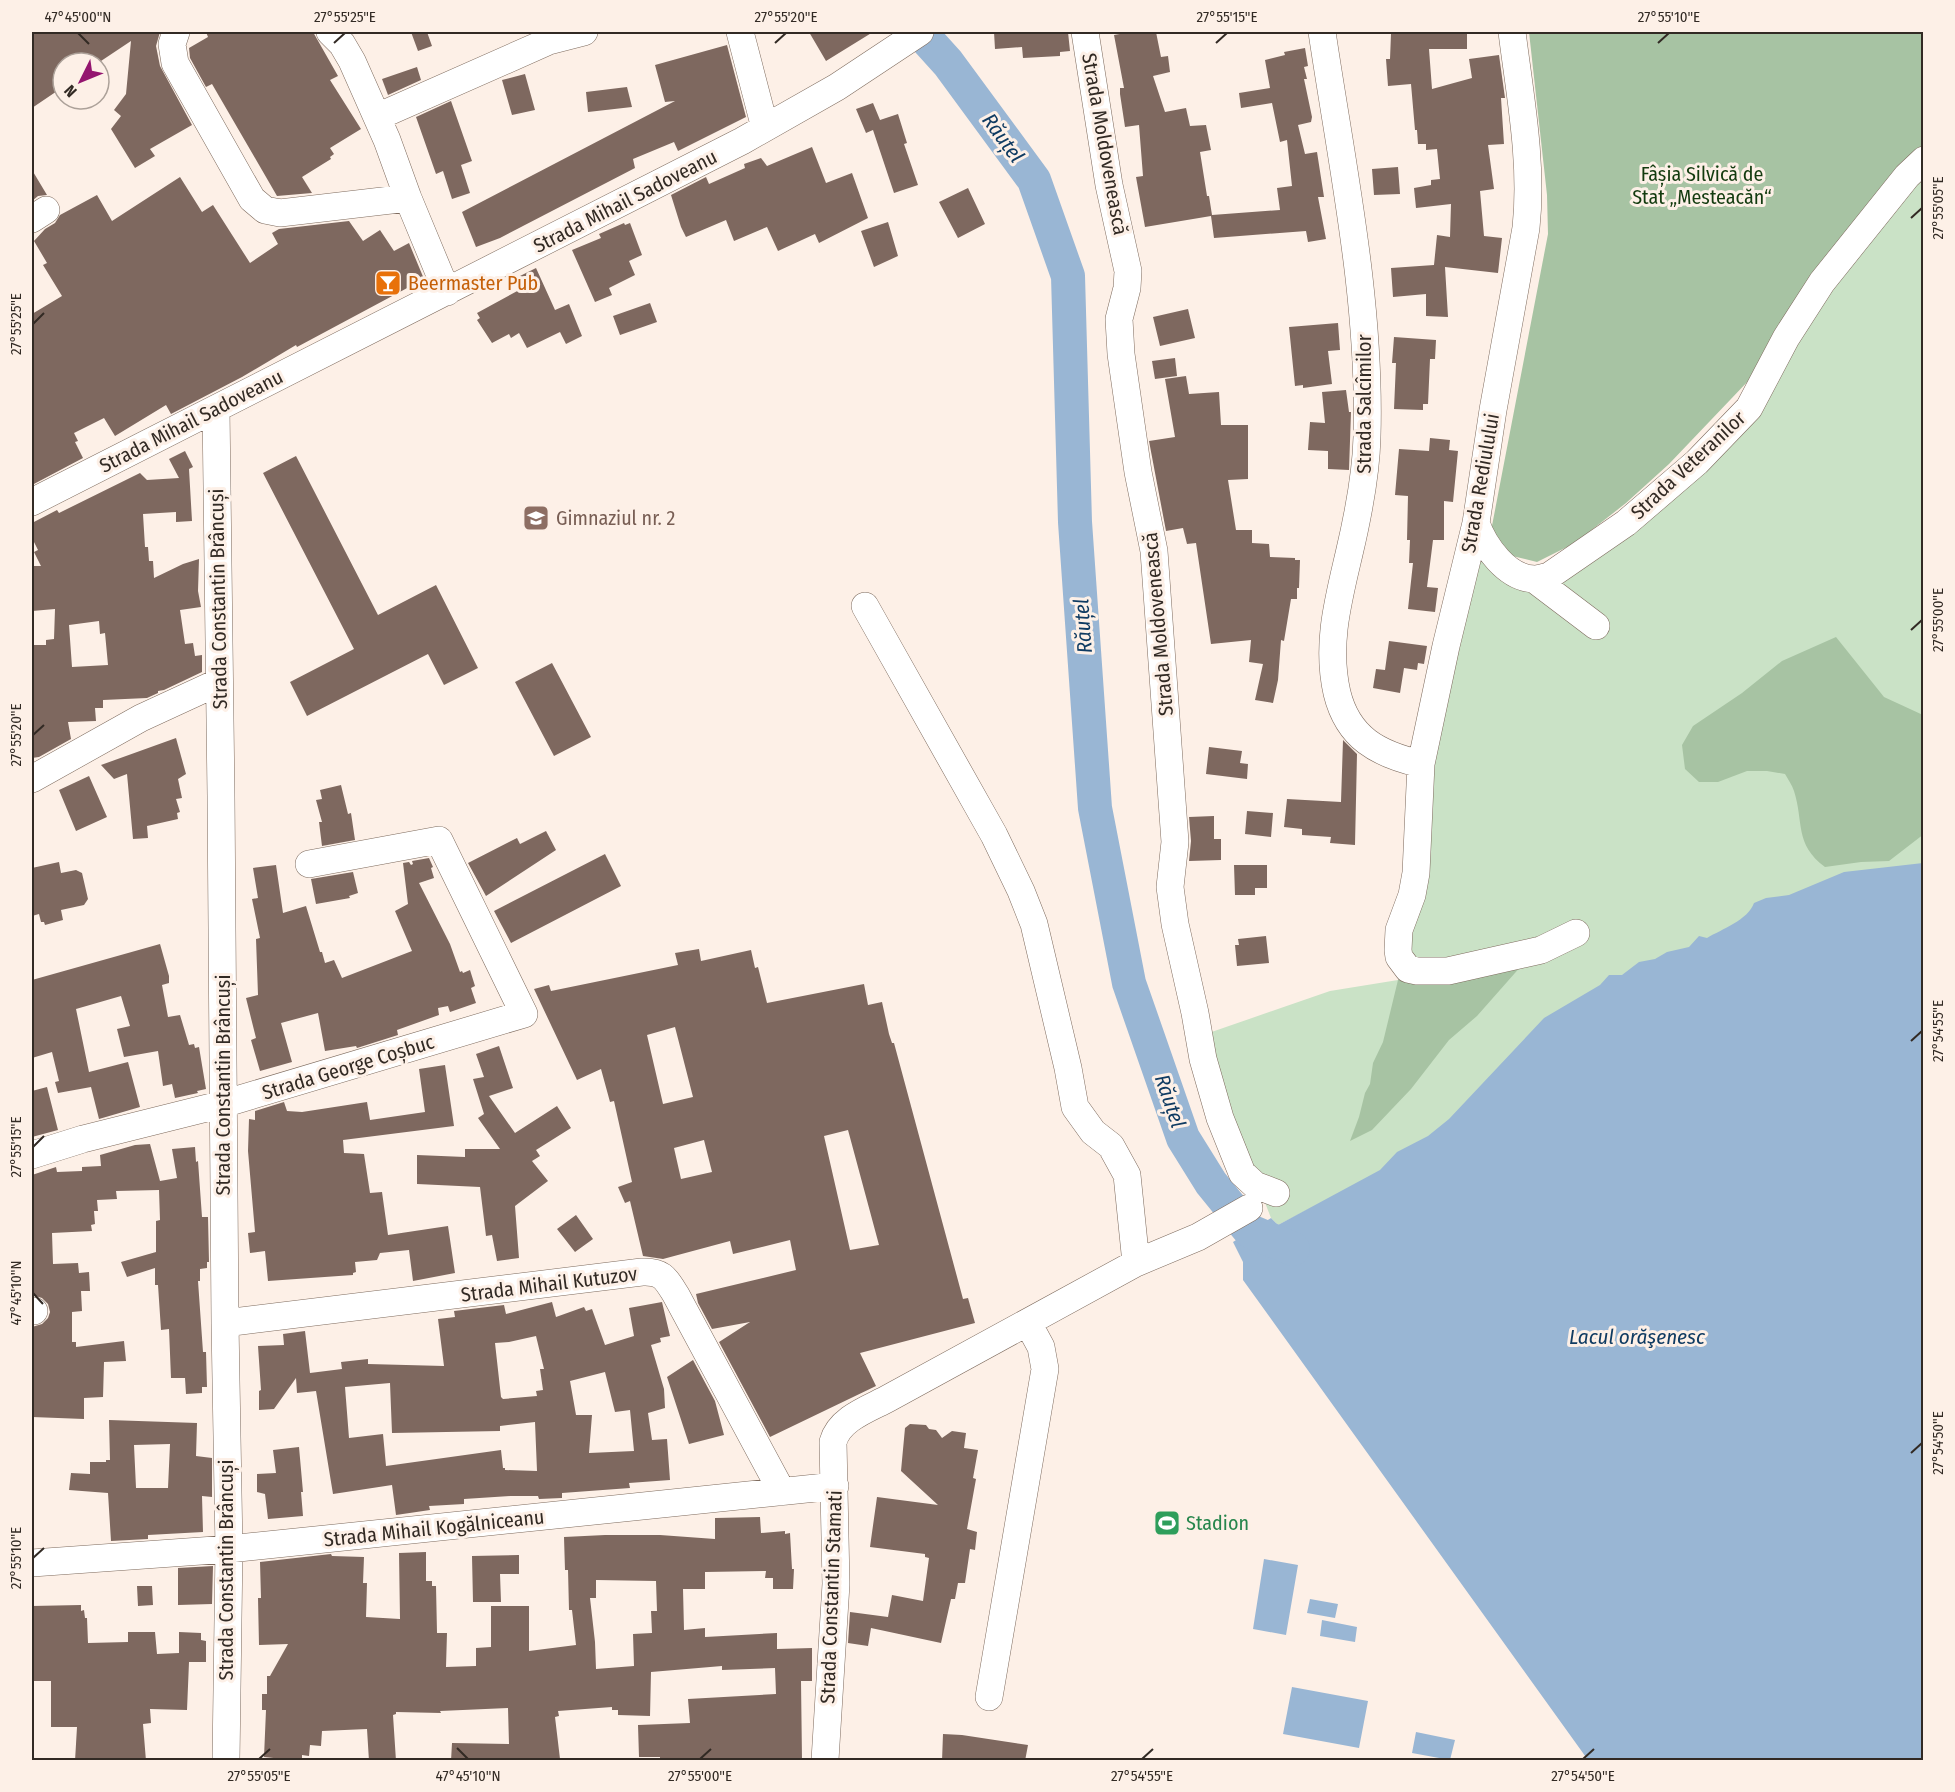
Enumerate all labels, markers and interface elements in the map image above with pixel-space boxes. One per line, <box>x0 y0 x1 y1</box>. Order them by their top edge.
text: 47°45'00"N <box>45 8 111 26</box>
text: 27°55'25"E <box>314 8 376 26</box>
text: 27°55'20"E <box>754 8 818 26</box>
text: 27°55'15"E <box>1196 8 1258 26</box>
text: 27°55'10"E <box>1638 8 1700 26</box>
north arrow <box>51 51 111 111</box>
street label: Strada Moldovenească <box>1077 51 1133 237</box>
text: N <box>60 81 81 101</box>
water label: Răuțel <box>976 108 1030 168</box>
street label: Strada Mihail Sadoveanu <box>529 144 721 258</box>
park label: Fâșia Silvică de Stat „Mesteacăn“ <box>1632 162 1772 209</box>
text: 27°55'05"E <box>1929 177 1947 239</box>
bar icon: Beermaster Pub <box>373 268 403 298</box>
place label: Beermaster Pub <box>408 271 538 295</box>
text: 27°55'25"E <box>7 293 25 355</box>
street label: Strada Salcîmilor <box>1352 334 1376 474</box>
street label: Strada Mihail Sadoveanu <box>95 364 287 478</box>
street label: Strada Veteranilor <box>1626 406 1750 524</box>
street label: Strada Rediulului <box>1456 411 1504 555</box>
street label: Strada Constantin Brâncuși <box>204 488 233 710</box>
school or university icon: Gimnaziul nr. 2 <box>521 503 551 533</box>
place label: Gimnaziul nr. 2 <box>556 506 675 530</box>
street label: Strada Moldovenească <box>1138 531 1178 717</box>
text: 27°55'00"E <box>1929 588 1947 652</box>
water label: Răuțel <box>1068 598 1098 654</box>
text: 27°55'20"E <box>7 703 25 767</box>
street label: Strada Constantin Brâncuși <box>211 975 236 1195</box>
text: 27°54'55"E <box>1929 1000 1947 1062</box>
street label: Strada George Coșbuc <box>259 1029 438 1106</box>
water label: Răuțel <box>1149 1071 1191 1131</box>
text: 27°55'15"E <box>7 1116 25 1178</box>
text: 47°45'10"N <box>7 1260 25 1326</box>
street label: Strada Mihail Kutuzov <box>459 1261 639 1307</box>
water label: Lacul orăşenesc <box>1569 1324 1706 1350</box>
text: 27°54'50"E <box>1929 1411 1947 1475</box>
street label: Strada Constantin Brâncuși <box>214 1460 239 1680</box>
street label: Strada Constantin Stamati <box>815 1490 847 1704</box>
street label: Strada Mihail Kogălniceanu <box>323 1504 545 1552</box>
sports icon: Stadion <box>1152 1508 1182 1538</box>
place label: Stadion <box>1186 1511 1249 1535</box>
text: 27°55'10"E <box>7 1527 25 1589</box>
text: 27°55'05"E <box>228 1767 290 1785</box>
text: 47°45'10"N <box>435 1767 501 1785</box>
text: 27°55'00"E <box>668 1767 732 1785</box>
text: 27°54'55"E <box>1111 1767 1173 1785</box>
text: 27°54'50"E <box>1551 1767 1615 1785</box>

